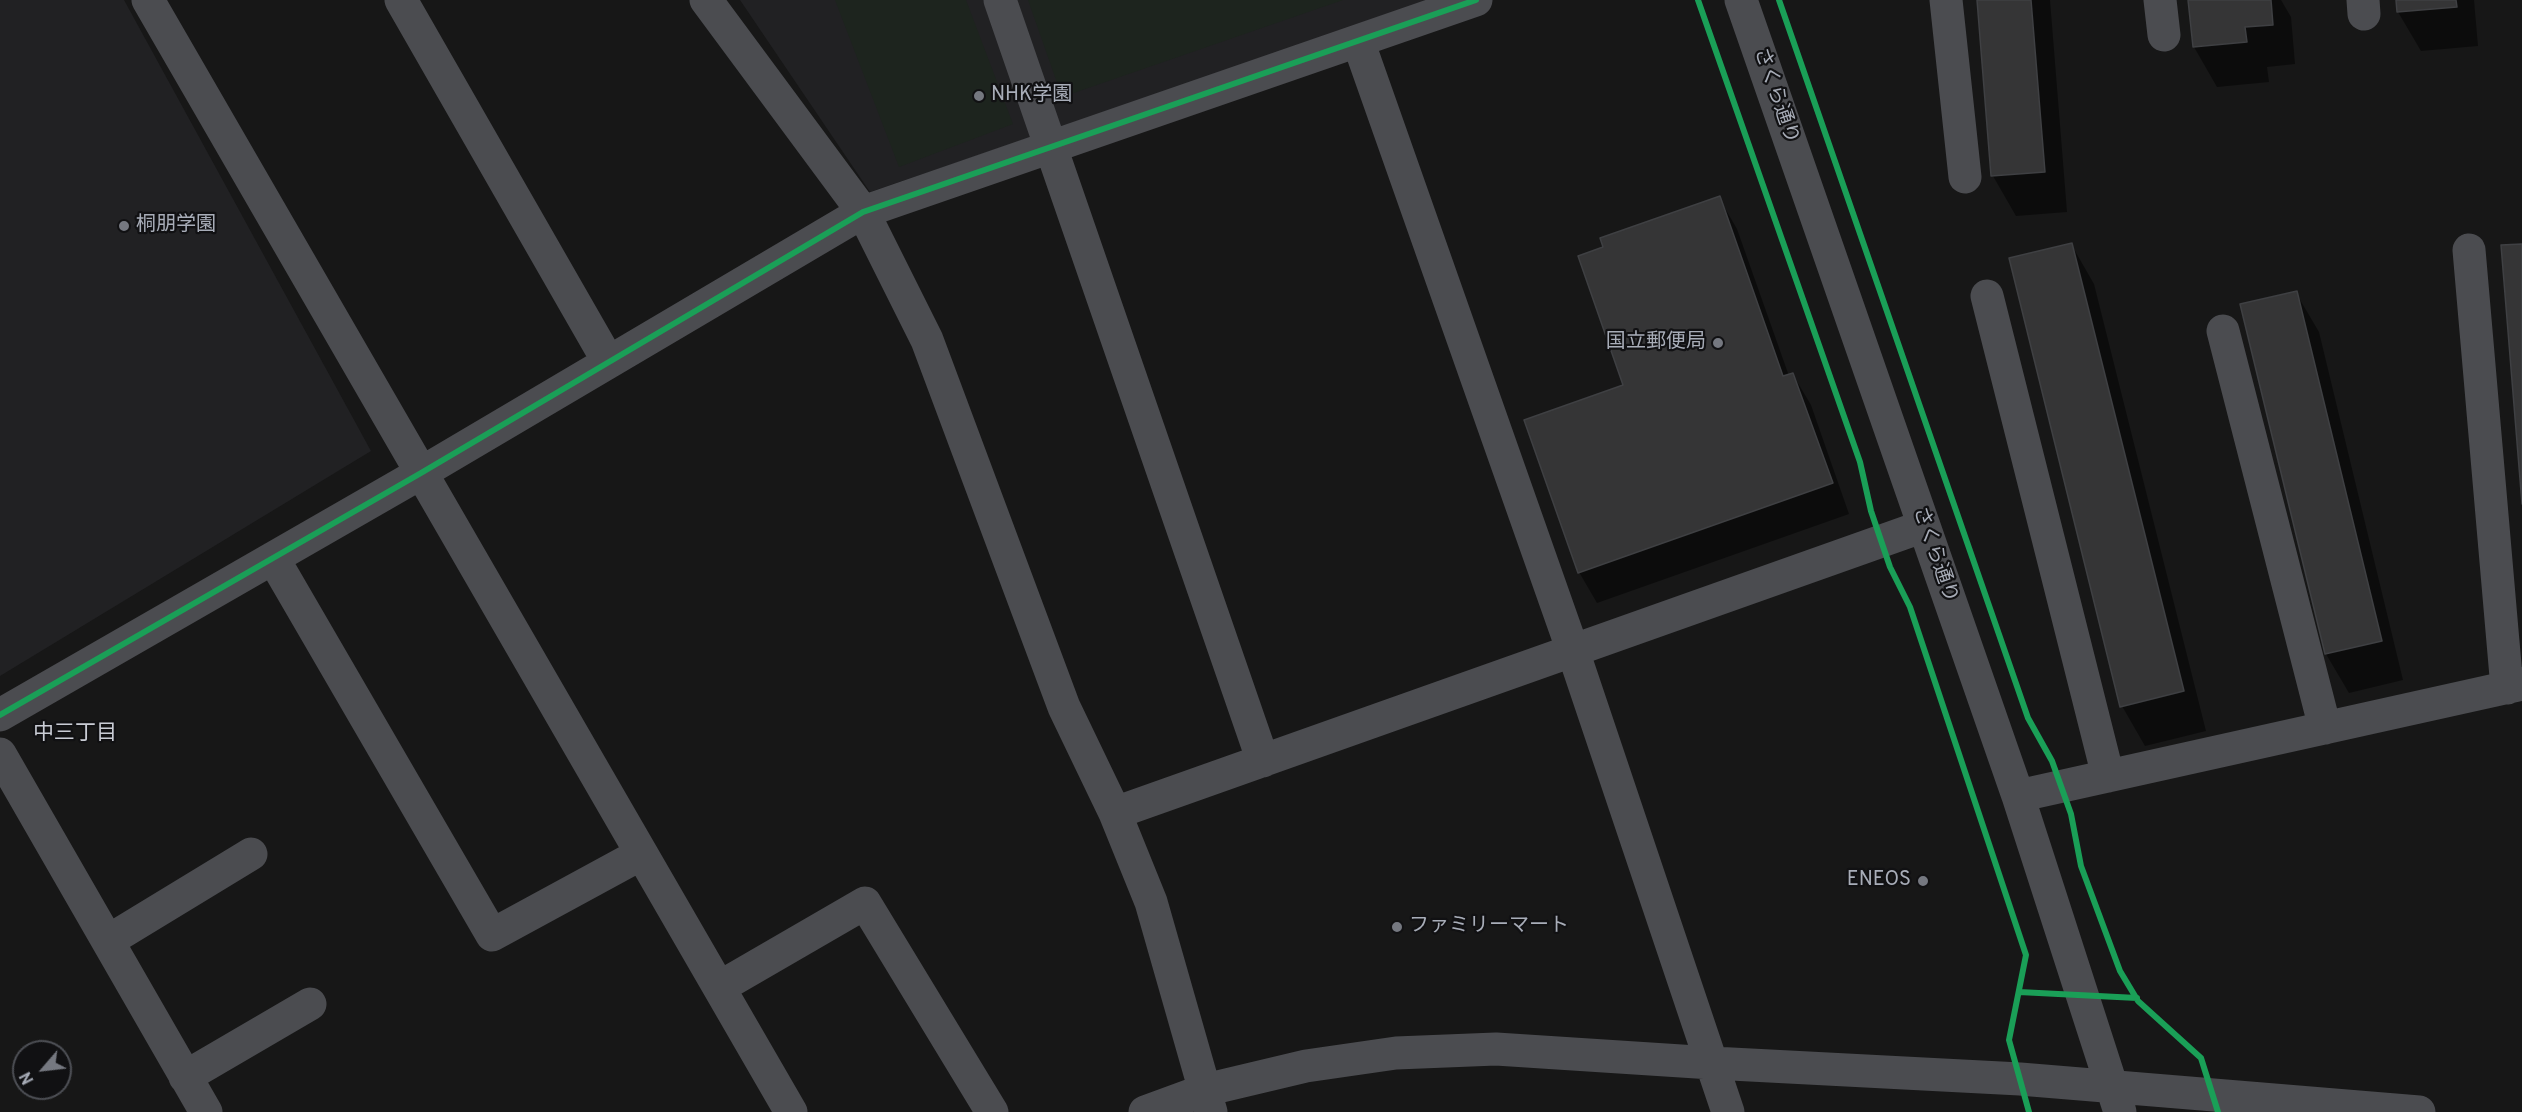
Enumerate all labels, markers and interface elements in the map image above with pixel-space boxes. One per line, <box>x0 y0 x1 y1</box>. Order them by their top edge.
street label: さくら通り <box>1747 45 1803 147</box>
place label: NHK学園 <box>991 84 1072 108</box>
marker: NHK学園 <box>972 89 986 103</box>
place label: 桐朋学園 <box>136 214 216 238</box>
marker: 桐朋学園 <box>117 219 131 233</box>
place label: 国立郵便局 <box>1606 331 1706 355</box>
marker: 国立郵便局 <box>1711 336 1725 350</box>
street label: さくら通り <box>1906 504 1962 606</box>
district label: 中三丁目 <box>33 722 117 748</box>
place label: ENEOS <box>1847 869 1911 893</box>
marker: ENEOS <box>1916 874 1930 888</box>
place label: ファミリーマート <box>1409 915 1569 939</box>
marker: ファミリーマート <box>1390 920 1404 934</box>
north arrow <box>12 1040 72 1100</box>
text: N <box>16 1068 39 1087</box>

